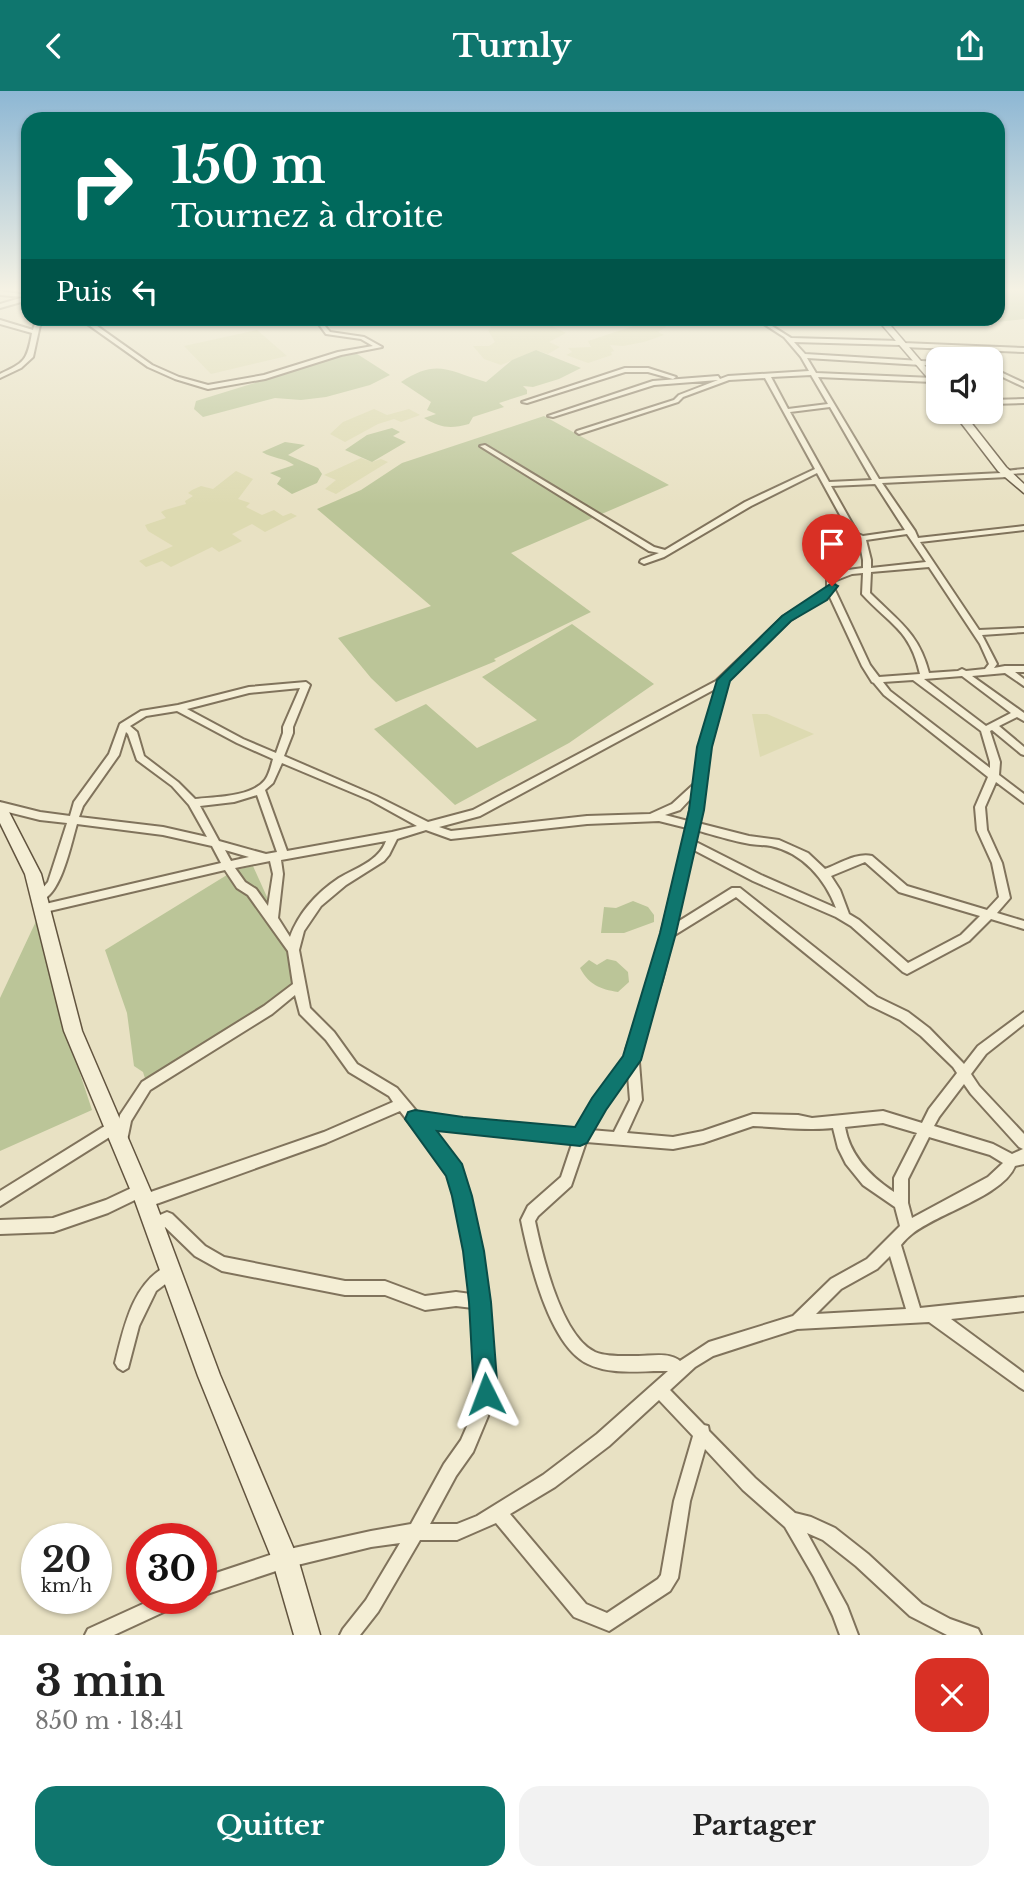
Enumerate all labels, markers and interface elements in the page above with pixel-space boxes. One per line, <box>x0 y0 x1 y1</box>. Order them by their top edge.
text: Turnly <box>452 26 572 66</box>
icon: back <box>35 27 73 65</box>
icon: share <box>951 27 989 65</box>
text: 150 m <box>171 135 326 196</box>
icon: right <box>56 140 147 231</box>
text: Tournez à droite <box>171 196 444 236</box>
icon: left <box>126 273 164 311</box>
text: Puis <box>56 276 112 308</box>
map controls <box>926 347 1003 424</box>
button: sound <box>926 347 1003 424</box>
pin <box>802 514 862 586</box>
icon: arrive <box>813 525 851 563</box>
position arrow <box>449 1357 523 1431</box>
speed limit sign: 30 <box>126 1523 217 1614</box>
text: 20 <box>42 1538 91 1581</box>
text: km/h <box>41 1575 92 1597</box>
text: 3 min <box>35 1655 165 1707</box>
button: close <box>915 1658 989 1732</box>
text: 850 m · 18:41 <box>35 1707 184 1735</box>
button: Quitter <box>35 1786 505 1866</box>
button: Partager <box>519 1786 989 1866</box>

